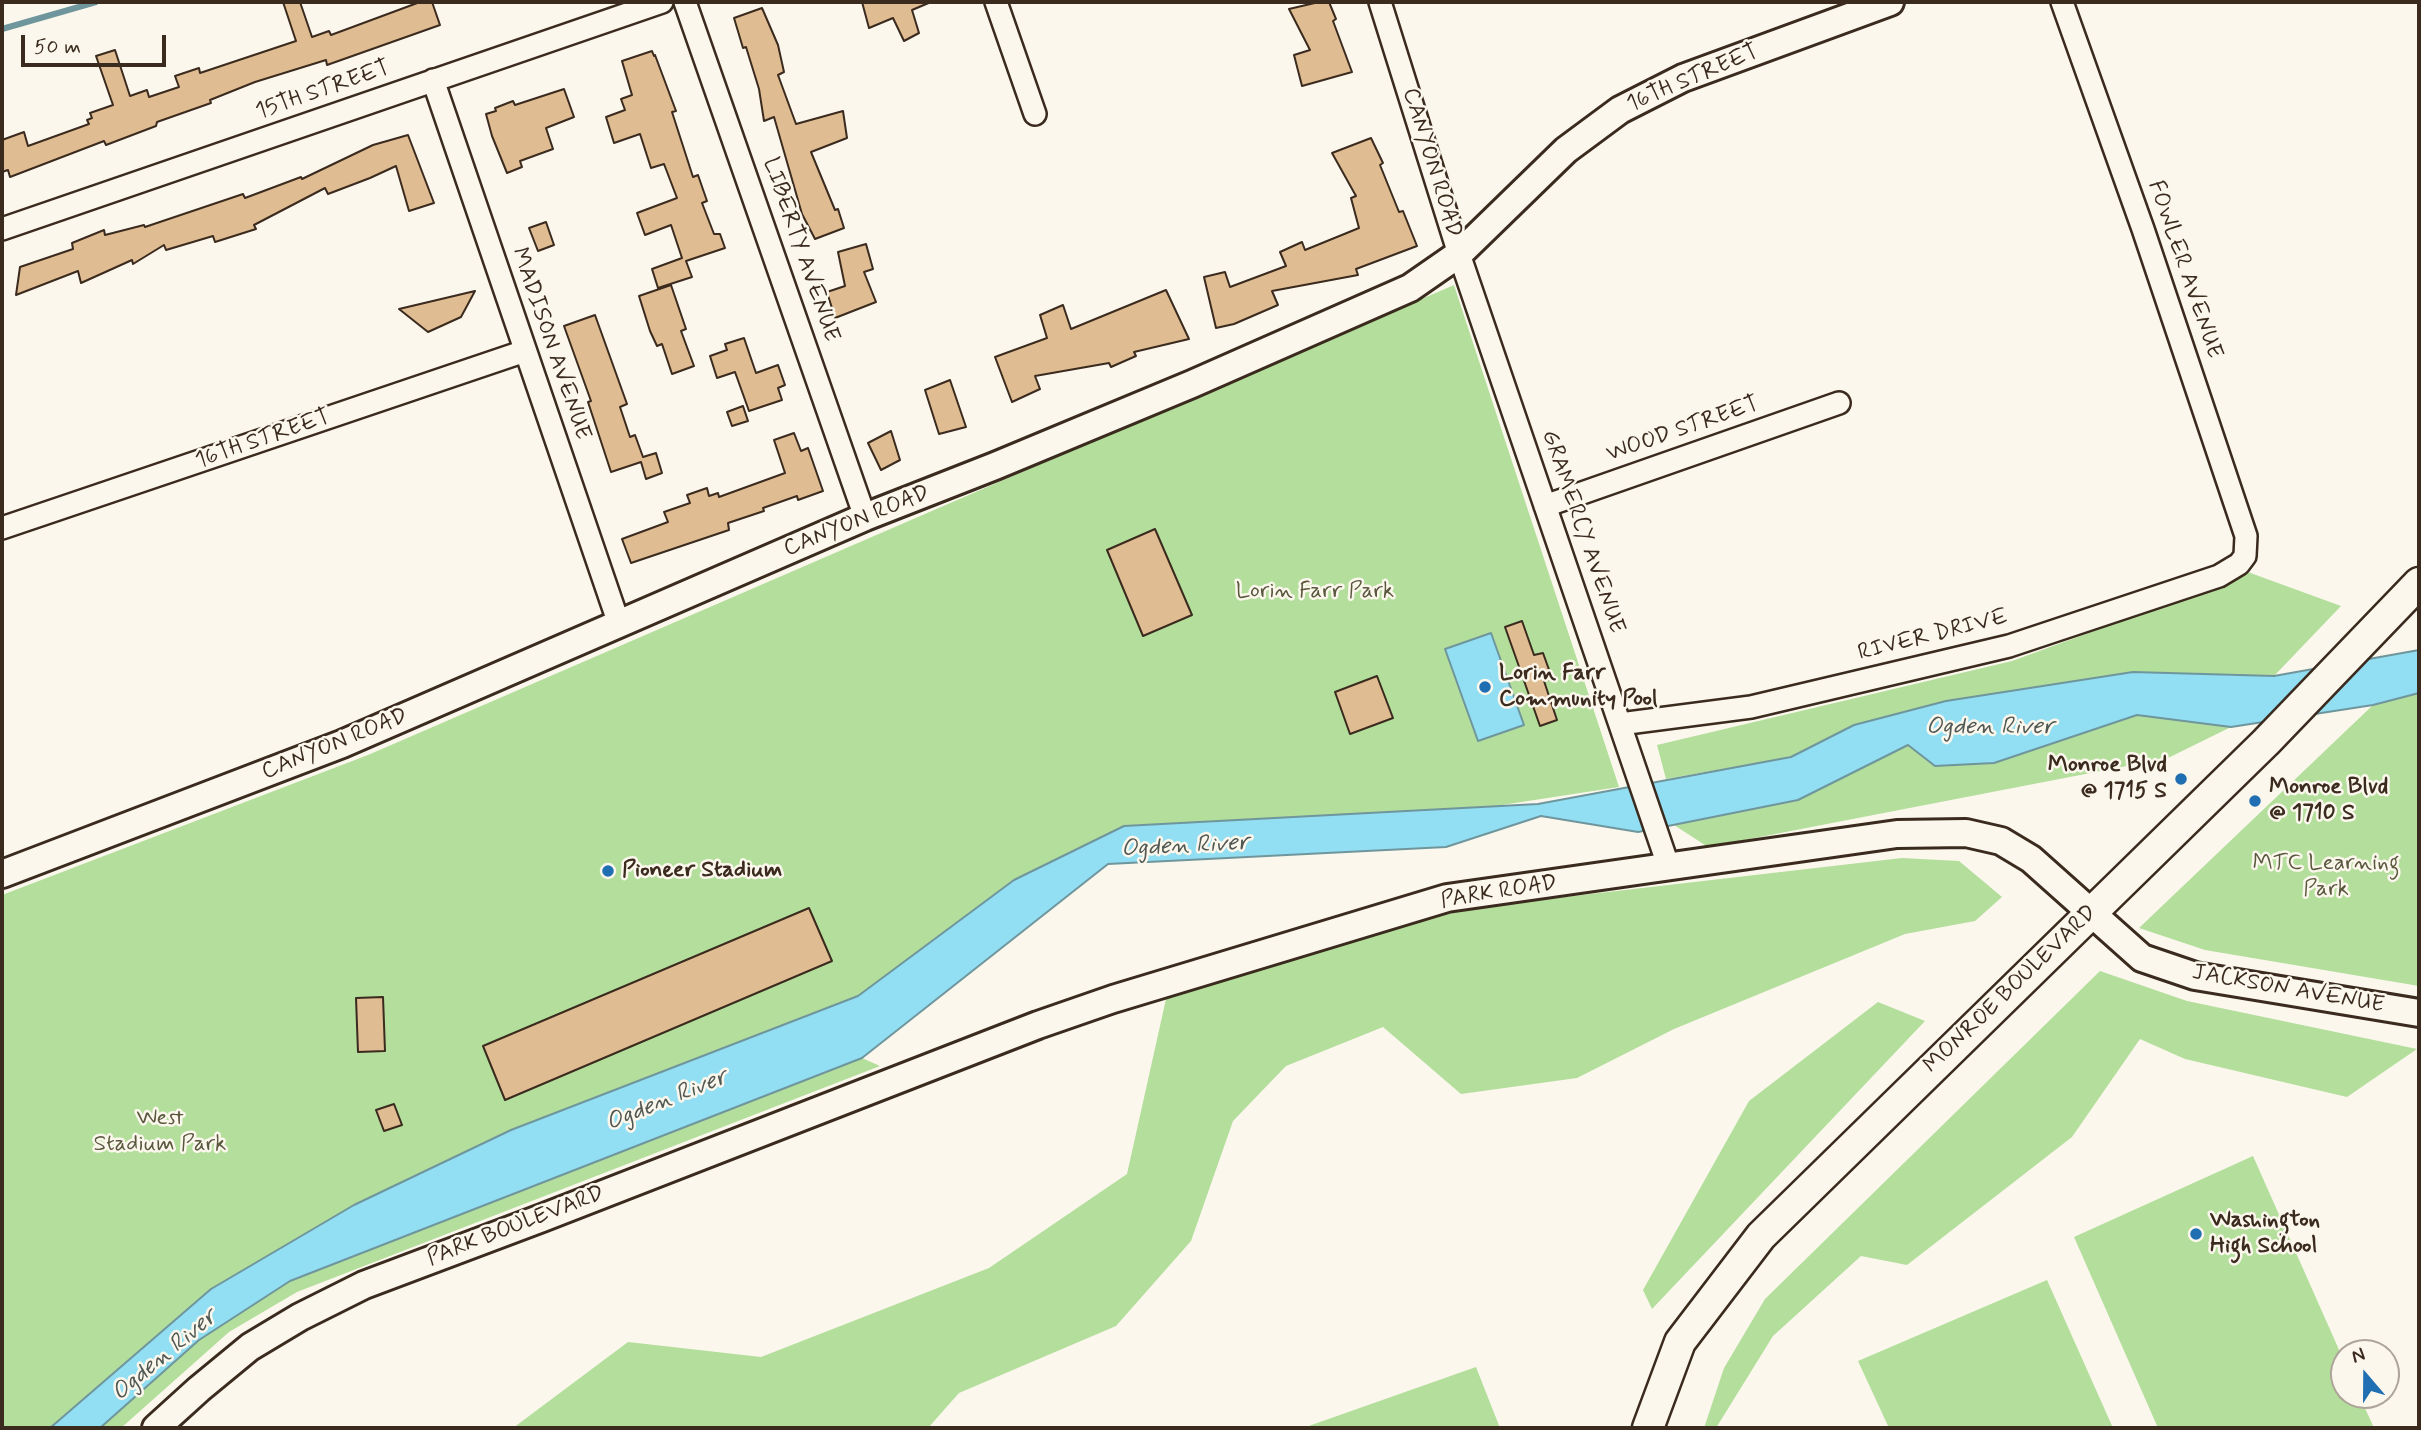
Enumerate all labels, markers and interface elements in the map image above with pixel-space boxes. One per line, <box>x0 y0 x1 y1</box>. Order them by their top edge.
scale bar <box>24 21 170 65</box>
text: 50 m <box>34 33 81 61</box>
street label: 16TH STREET <box>1623 39 1763 119</box>
street label: 15TH STREET <box>252 55 394 127</box>
street label: CANYON ROAD <box>1395 85 1467 241</box>
street label: LIBERTY AVENUE <box>756 154 844 346</box>
street label: FOWLER AVENUE <box>2141 177 2227 363</box>
street label: MADISON AVENUE <box>504 244 596 444</box>
street label: WOOD STREET <box>1603 391 1763 469</box>
street label: 16TH STREET <box>192 404 334 476</box>
street label: GRAMERCY AVENUE <box>1534 427 1630 637</box>
street label: CANYON ROAD <box>780 480 934 564</box>
park label: Lorin Farr Park <box>1236 578 1394 606</box>
street label: RIVER DRIVE <box>1855 604 2011 668</box>
place label: Lorin Farr Community Pool <box>1499 660 1658 714</box>
marker: Lorin Farr Community Pool <box>1477 679 1493 695</box>
street label: CANYON ROAD <box>258 703 412 787</box>
water label: Ogden River <box>1926 714 2054 742</box>
place label: Monroe Blvd @ 1715 S <box>2048 752 2167 806</box>
marker: Monroe Blvd @ 1715 S <box>2173 771 2189 787</box>
place label: Monroe Blvd @ 1710 S <box>2269 774 2388 828</box>
marker: Monroe Blvd @ 1710 S <box>2247 793 2263 809</box>
water label: Ogden River <box>1120 829 1250 865</box>
park label: MTC Learning Park <box>2252 850 2400 904</box>
place label: Pioneer Stadium <box>622 857 782 885</box>
marker: Pioneer Stadium <box>600 863 616 879</box>
street label: PARK ROAD <box>1439 870 1559 916</box>
street label: MONROE BOULEVARD <box>1919 900 2103 1080</box>
street label: JACKSON AVENUE <box>2190 960 2386 1020</box>
water label: Ogden River <box>602 1064 732 1138</box>
park label: West Stadium Park <box>94 1105 226 1159</box>
street label: PARK BOULEVARD <box>424 1181 608 1273</box>
place label: Washington High School <box>2210 1207 2320 1261</box>
marker: Washington High School <box>2188 1226 2204 1242</box>
water label: Ogden River <box>107 1304 223 1408</box>
north arrow <box>2330 1339 2400 1409</box>
text: N <box>2348 1342 2369 1370</box>

